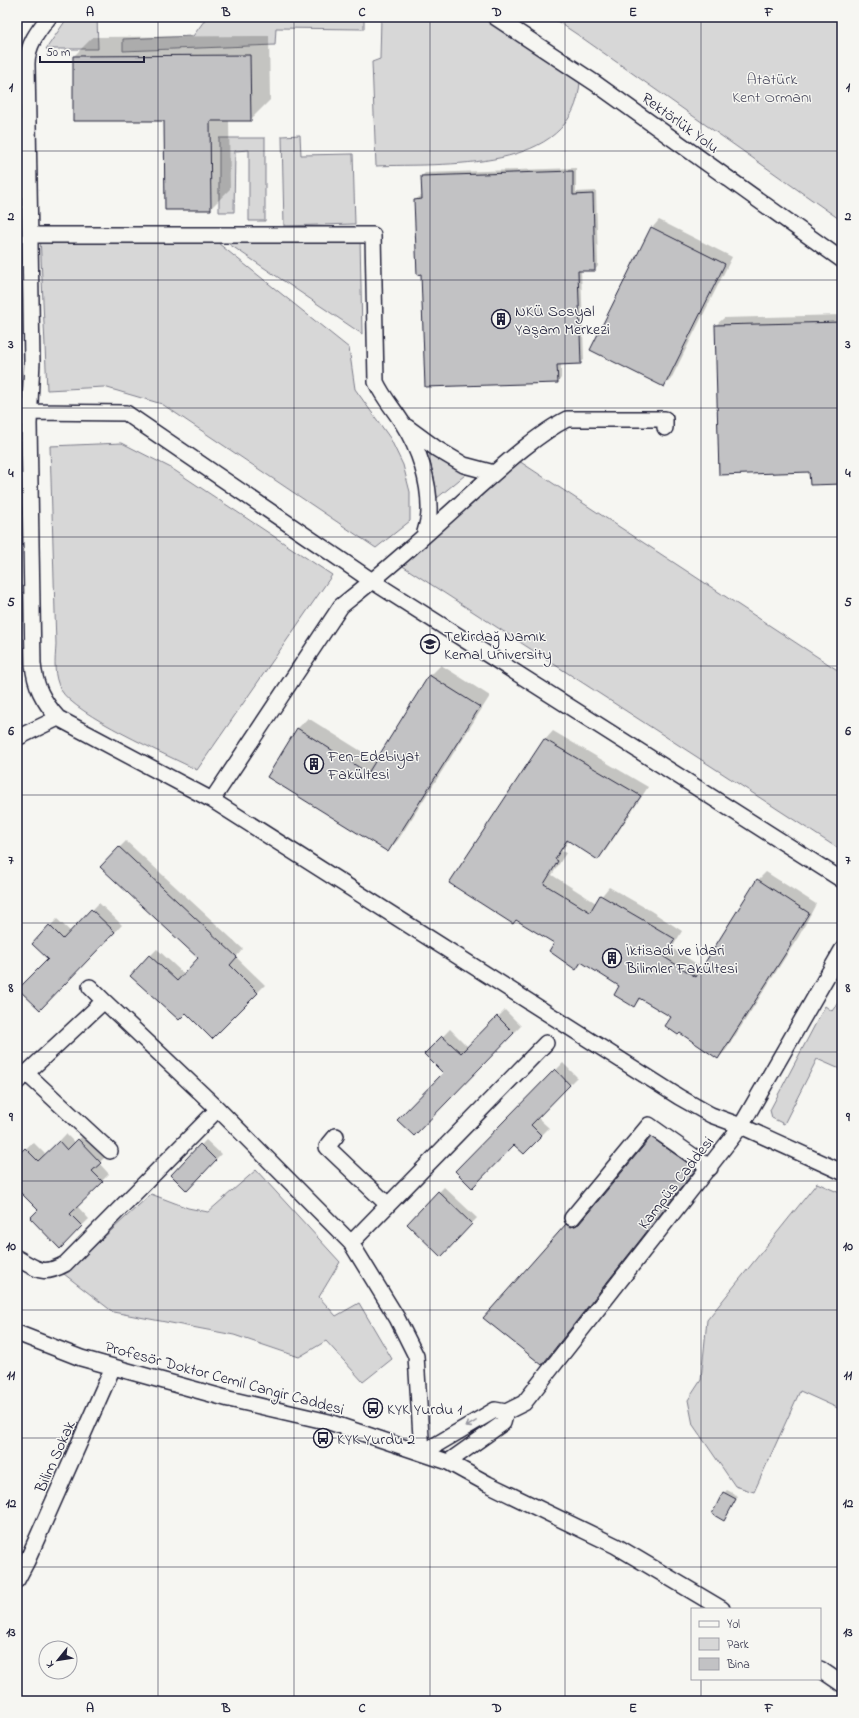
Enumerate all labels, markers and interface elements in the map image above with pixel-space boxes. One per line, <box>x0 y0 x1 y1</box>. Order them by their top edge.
text: A <box>86 3 94 22</box>
text: B <box>221 3 231 22</box>
text: C <box>358 3 366 22</box>
text: D <box>491 3 502 22</box>
text: E <box>629 3 637 22</box>
text: F <box>764 3 774 22</box>
scale bar <box>40 38 144 64</box>
text: 50 m <box>46 44 70 62</box>
park label: Atatürk Kent Ormanı <box>732 68 812 110</box>
text: 1 <box>9 78 14 97</box>
text: 1 <box>846 78 851 97</box>
street label: Rektörlük Yolu <box>636 87 724 160</box>
text: 2 <box>7 207 15 226</box>
text: 2 <box>844 207 852 226</box>
place label: NKÜ Sosyal Yaşam Merkezi <box>515 300 610 342</box>
building icon: NKÜ Sosyal Yaşam Merkezi <box>490 308 512 330</box>
text: 3 <box>7 335 14 354</box>
text: 3 <box>844 335 851 354</box>
text: 4 <box>7 464 14 483</box>
text: 4 <box>844 464 851 483</box>
text: 5 <box>7 593 15 612</box>
text: 5 <box>844 593 852 612</box>
place label: Tekirdağ Namık Kemal University <box>444 625 552 667</box>
school or university icon: Tekirdağ Namık Kemal University <box>419 633 441 655</box>
text: 6 <box>7 722 14 741</box>
text: 6 <box>844 722 851 741</box>
place label: Fen-Edebiyat Fakültesi <box>327 745 420 787</box>
building icon: Fen-Edebiyat Fakültesi <box>303 753 325 775</box>
text: 7 <box>8 851 14 870</box>
text: 7 <box>845 851 851 870</box>
place label: İktisadi ve İdari Bilimler Fakültesi <box>625 939 738 981</box>
building icon: İktisadi ve İdari Bilimler Fakültesi <box>601 947 623 969</box>
text: 8 <box>8 979 14 998</box>
text: 8 <box>845 979 851 998</box>
text: 9 <box>8 1108 14 1127</box>
text: 9 <box>845 1108 851 1127</box>
street label: Kampüs Caddesi <box>633 1131 721 1235</box>
text: 10 <box>6 1237 16 1256</box>
text: 10 <box>843 1237 853 1256</box>
street label: Profesör Doktor Cemil Cangir Caddesi <box>102 1335 347 1422</box>
text: 11 <box>7 1366 16 1385</box>
text: 11 <box>844 1366 853 1385</box>
bus stop icon: KYK Yurdu 1 <box>362 1397 384 1419</box>
place label: KYK Yurdu 1 <box>387 1398 462 1422</box>
street label: Bilim Sokak <box>29 1416 83 1498</box>
one-way arrow <box>465 1421 477 1429</box>
bus stop icon: KYK Yurdu 2 <box>312 1427 334 1449</box>
place label: KYK Yurdu 2 <box>337 1428 415 1452</box>
text: 12 <box>6 1494 17 1513</box>
text: 12 <box>843 1494 854 1513</box>
legend <box>691 1608 821 1680</box>
text: Yol <box>727 1616 740 1634</box>
text: 13 <box>6 1623 16 1642</box>
text: 13 <box>843 1623 853 1642</box>
text: Park <box>727 1636 749 1654</box>
north arrow <box>38 1640 78 1680</box>
text: Bina <box>726 1656 750 1674</box>
text: K <box>42 1658 58 1671</box>
text: A <box>86 1699 94 1718</box>
text: B <box>221 1699 231 1718</box>
text: C <box>358 1699 366 1718</box>
text: D <box>491 1699 502 1718</box>
text: E <box>629 1699 637 1718</box>
text: F <box>764 1699 774 1718</box>

